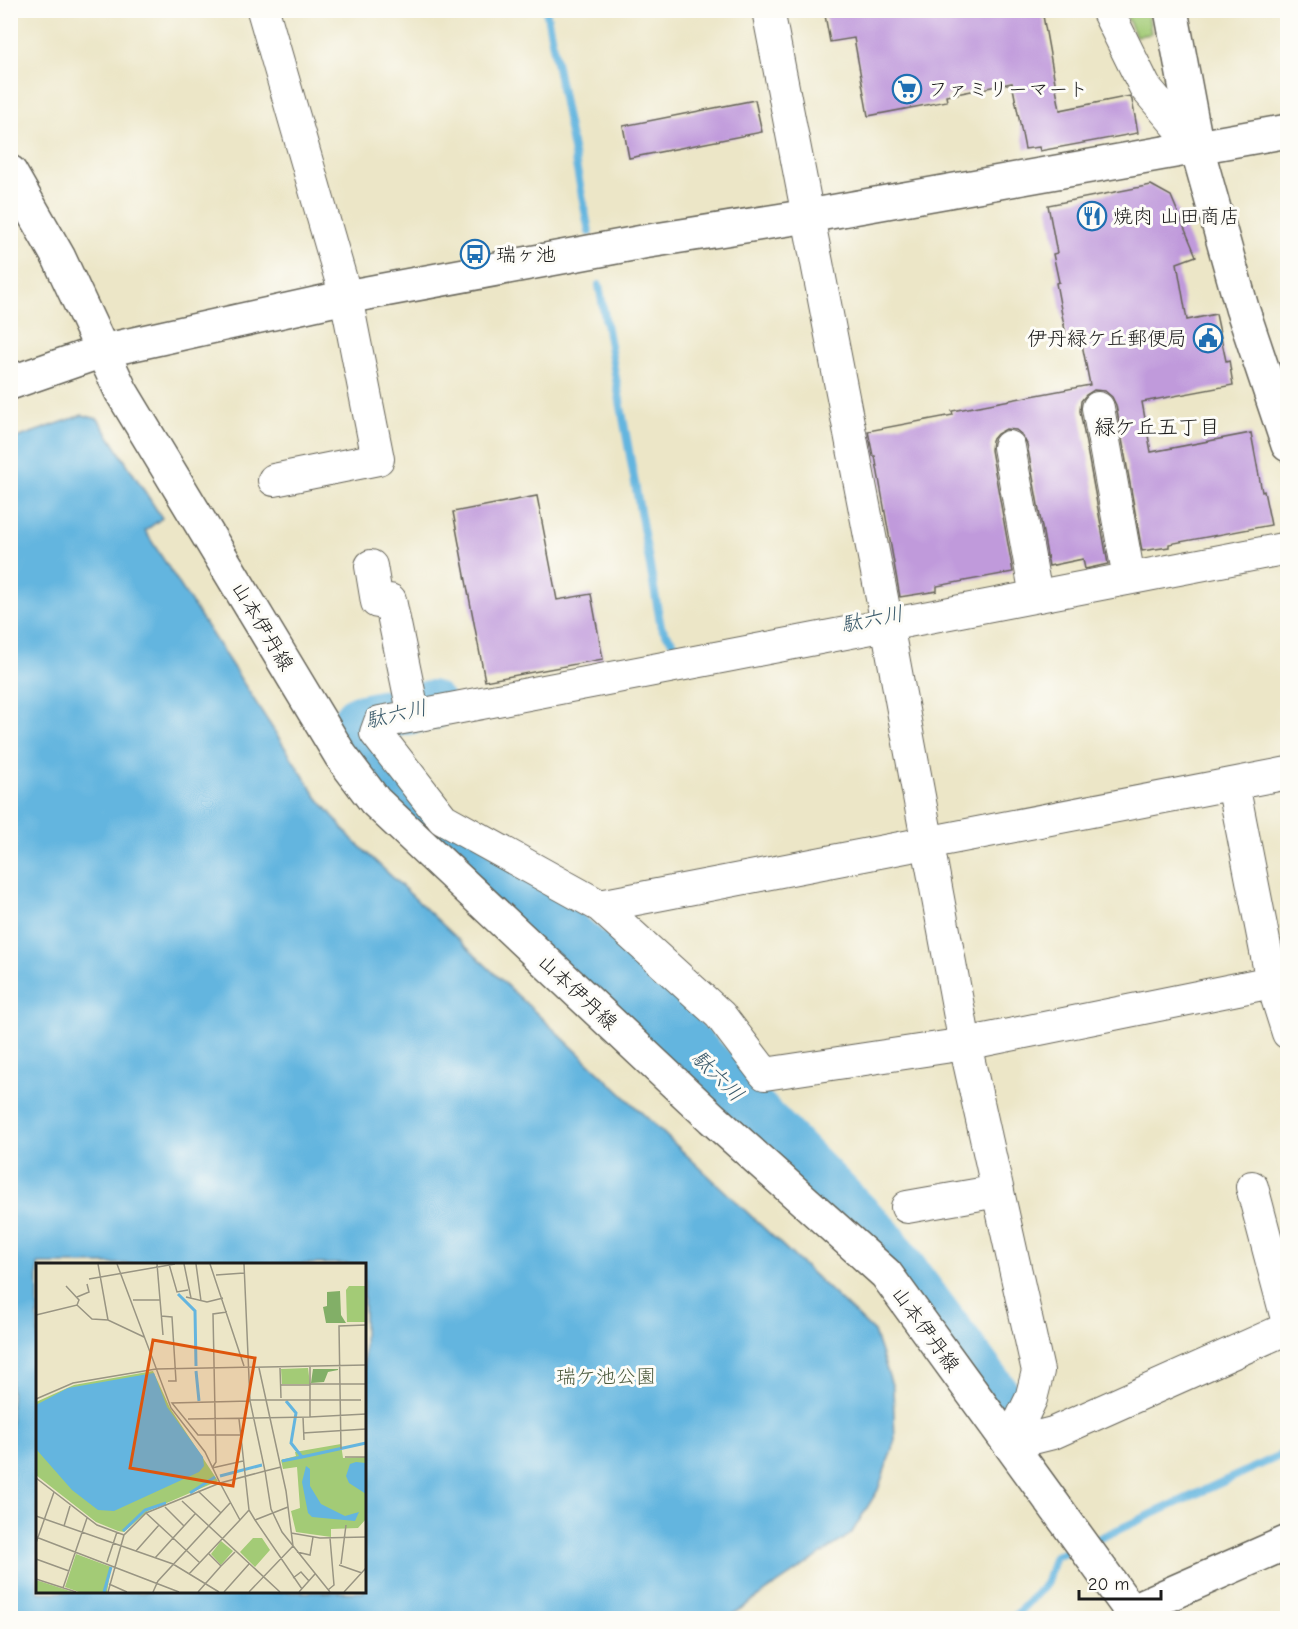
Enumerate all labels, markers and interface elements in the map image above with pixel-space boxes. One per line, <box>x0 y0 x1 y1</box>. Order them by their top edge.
supermarket icon: ファミリーマート <box>891 73 923 105</box>
place label: ファミリーマート <box>928 78 1088 101</box>
restaurant icon: 焼肉 山田商店 <box>1076 200 1108 232</box>
place label: 焼肉 山田商店 <box>1113 205 1240 228</box>
bus stop icon: 瑞ヶ池 <box>459 238 491 270</box>
place label: 瑞ヶ池 <box>496 243 556 266</box>
public building icon: 伊丹緑ケ丘郵便局 <box>1192 322 1224 354</box>
place label: 伊丹緑ケ丘郵便局 <box>1027 327 1187 350</box>
district label: 緑ケ丘五丁目 <box>1094 415 1220 439</box>
street label: 山本伊丹線 <box>227 577 298 675</box>
water label: 駄六川 <box>839 601 905 637</box>
water label: 駄六川 <box>363 695 429 733</box>
street label: 山本伊丹線 <box>533 950 622 1035</box>
water label: 駄六川 <box>687 1045 749 1107</box>
inset map <box>36 1263 366 1593</box>
street label: 山本伊丹線 <box>887 1282 964 1377</box>
park label: 瑞ケ池公園 <box>556 1365 656 1388</box>
scale bar <box>1079 1563 1162 1601</box>
text: 20 m <box>1088 1574 1129 1595</box>

